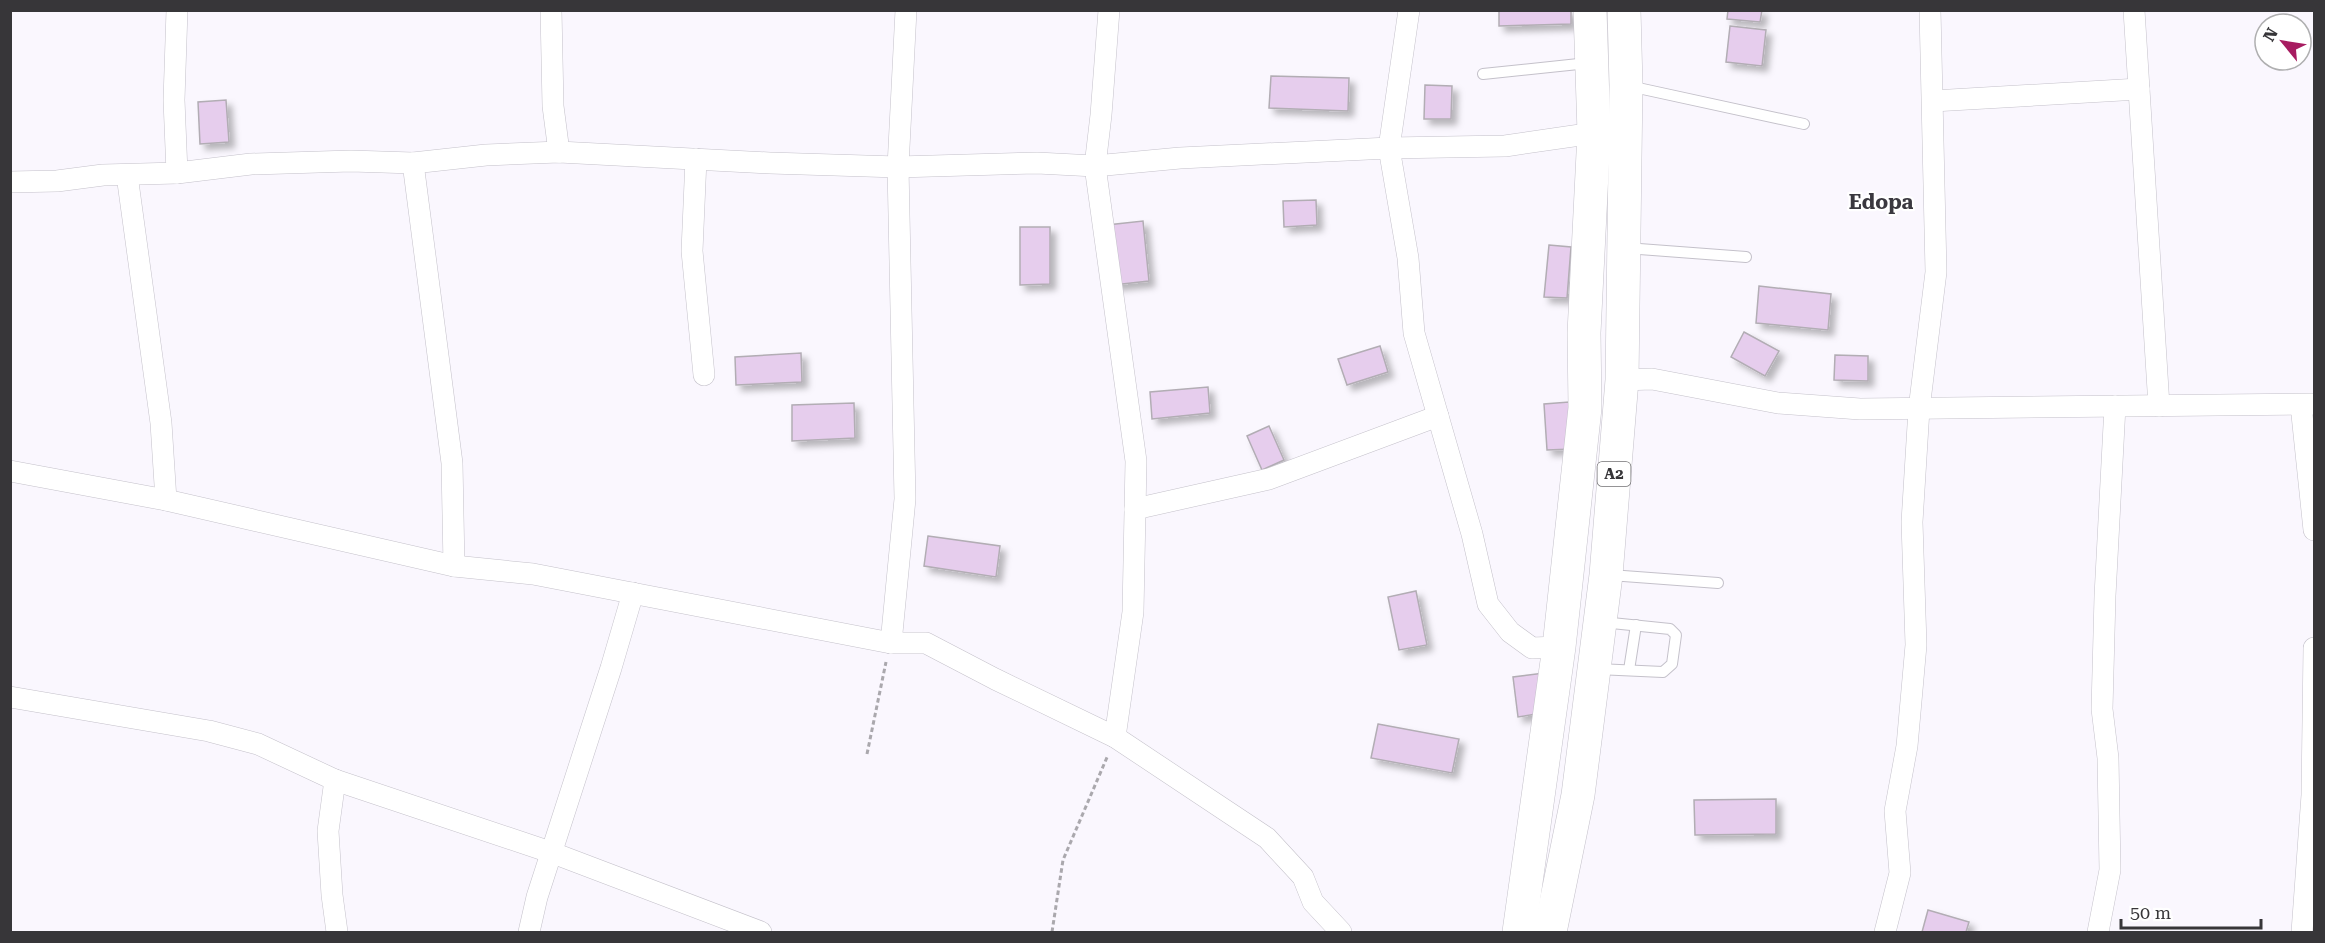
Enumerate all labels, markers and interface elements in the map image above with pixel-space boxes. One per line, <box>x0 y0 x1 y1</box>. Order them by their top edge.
north arrow <box>2253 12 2313 72</box>
text: N <box>2259 25 2282 45</box>
district label: Edopa <box>1849 190 1913 214</box>
road number: A2 <box>1598 462 1630 486</box>
scale bar <box>2121 892 2260 930</box>
text: 50 m <box>2130 902 2171 923</box>

